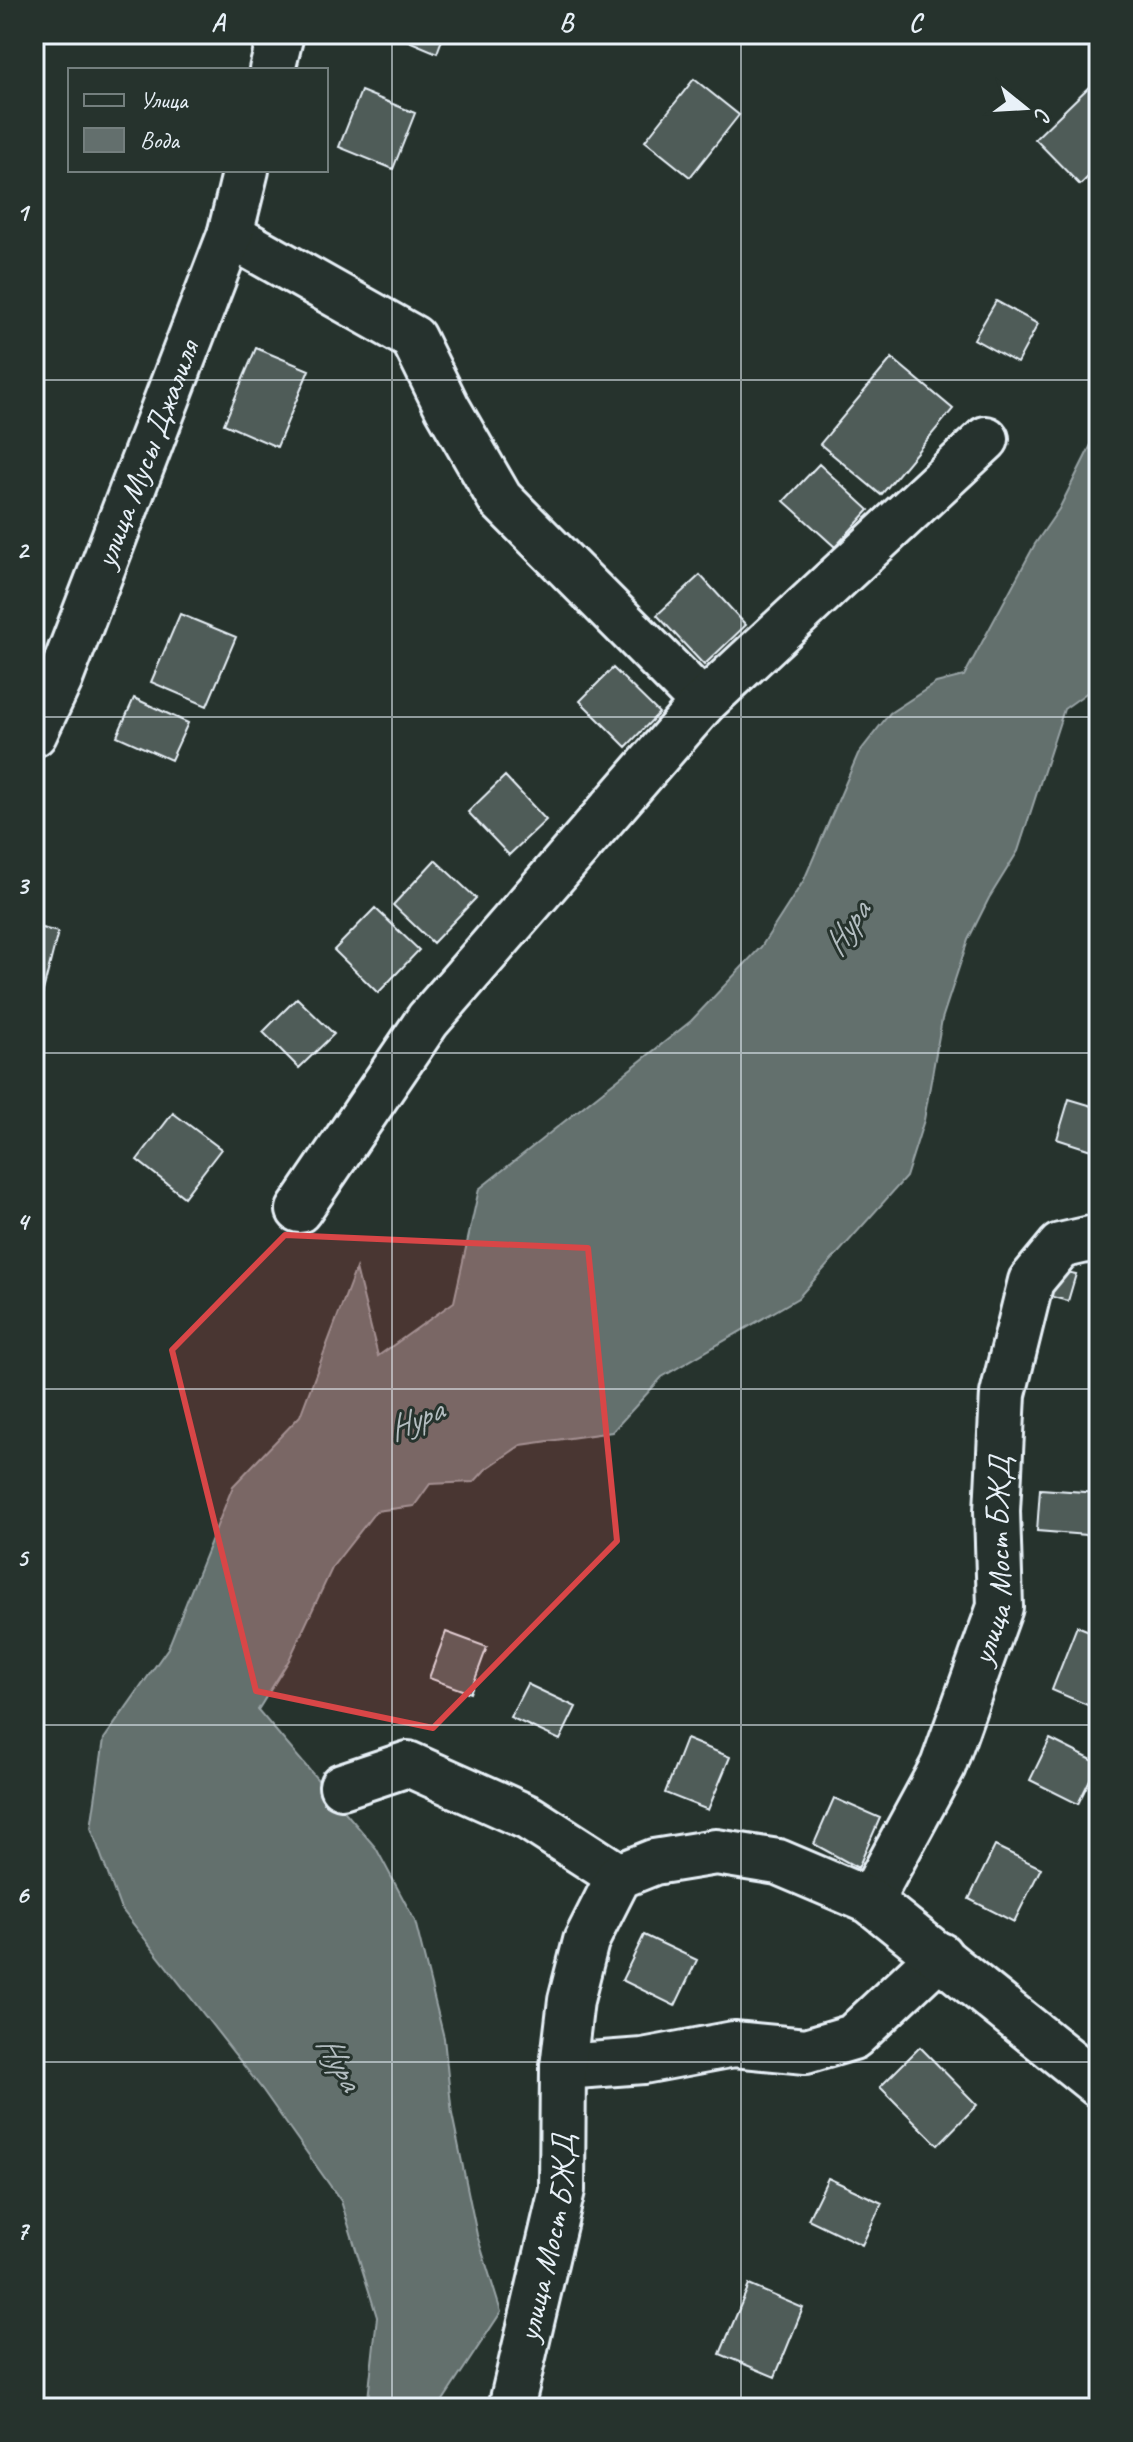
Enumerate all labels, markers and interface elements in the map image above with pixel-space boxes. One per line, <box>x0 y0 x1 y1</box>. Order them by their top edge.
text: A <box>211 6 226 39</box>
text: B <box>559 6 575 39</box>
text: C <box>909 6 925 39</box>
legend <box>68 68 328 172</box>
north arrow <box>985 68 1065 148</box>
text: Улица <box>140 85 189 115</box>
text: С <box>1027 104 1058 126</box>
text: Вода <box>140 125 180 155</box>
text: 1 <box>16 196 31 229</box>
street label: улица Мусы Джалиля <box>83 333 209 575</box>
text: 2 <box>16 533 30 566</box>
text: 3 <box>16 869 30 902</box>
water label: Нура <box>812 890 882 963</box>
text: 4 <box>16 1205 31 1238</box>
water label: Нура <box>380 1386 453 1450</box>
street label: улица Мост БЖД <box>960 1453 1021 1671</box>
text: 5 <box>16 1541 30 1574</box>
text: 6 <box>16 1878 30 1911</box>
water label: Нура <box>307 2027 374 2100</box>
street label: улица Мост БЖД <box>506 2132 584 2347</box>
text: 7 <box>16 2214 30 2247</box>

